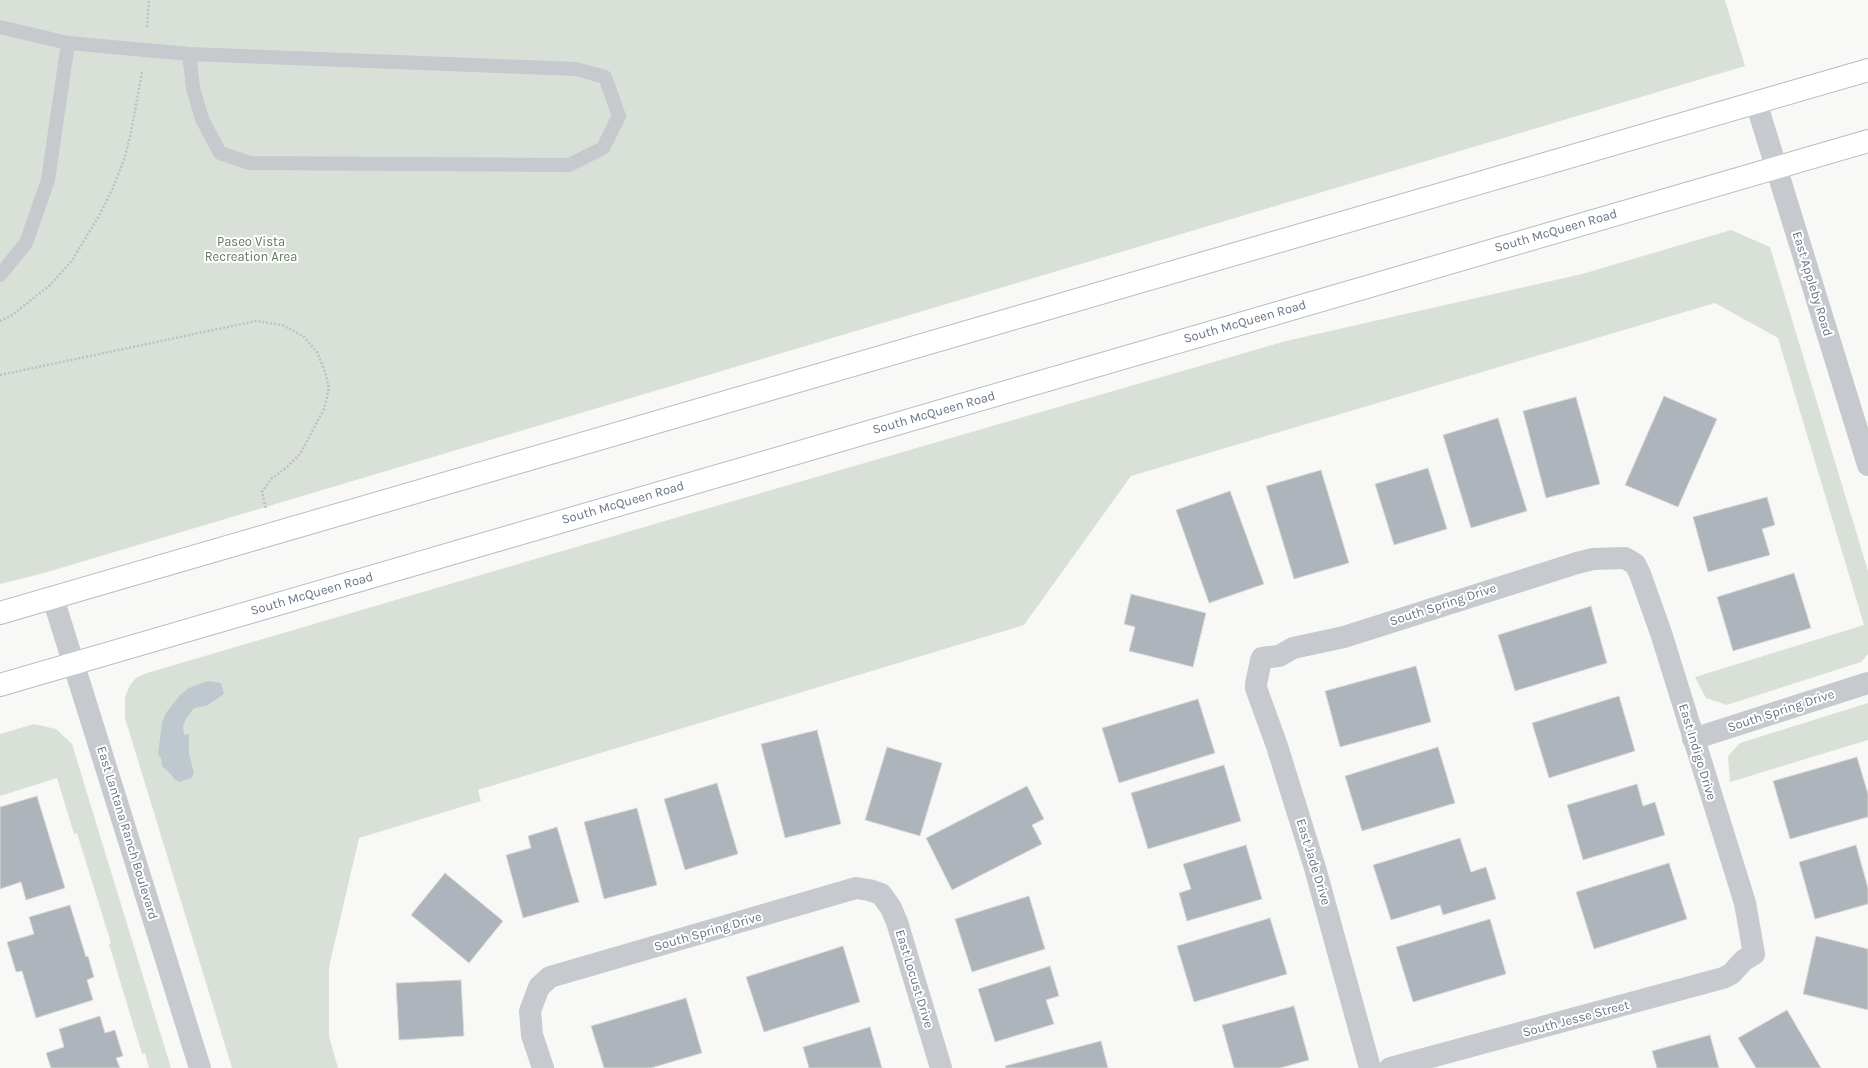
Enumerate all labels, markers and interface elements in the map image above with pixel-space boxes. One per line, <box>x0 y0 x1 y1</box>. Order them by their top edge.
street label: South McQueen Road <box>1493 206 1619 256</box>
street label: East Appleby Road <box>1789 230 1835 338</box>
park label: Paseo Vista Recreation Area <box>205 234 297 265</box>
street label: South McQueen Road <box>1182 297 1308 347</box>
street label: South McQueen Road <box>871 388 997 438</box>
street label: South McQueen Road <box>560 478 686 528</box>
street label: South McQueen Road <box>249 569 375 619</box>
street label: South Spring Drive <box>1388 580 1498 630</box>
street label: South Spring Drive <box>1726 686 1836 736</box>
street label: East Indigo Drive <box>1675 702 1719 802</box>
street label: East Lantana Ranch Boulevard <box>93 744 161 922</box>
street label: East Jade Drive <box>1292 817 1334 907</box>
street label: South Spring Drive <box>652 909 764 955</box>
street label: East Locust Drive <box>892 928 936 1030</box>
street label: South Jesse Street <box>1521 997 1631 1041</box>

